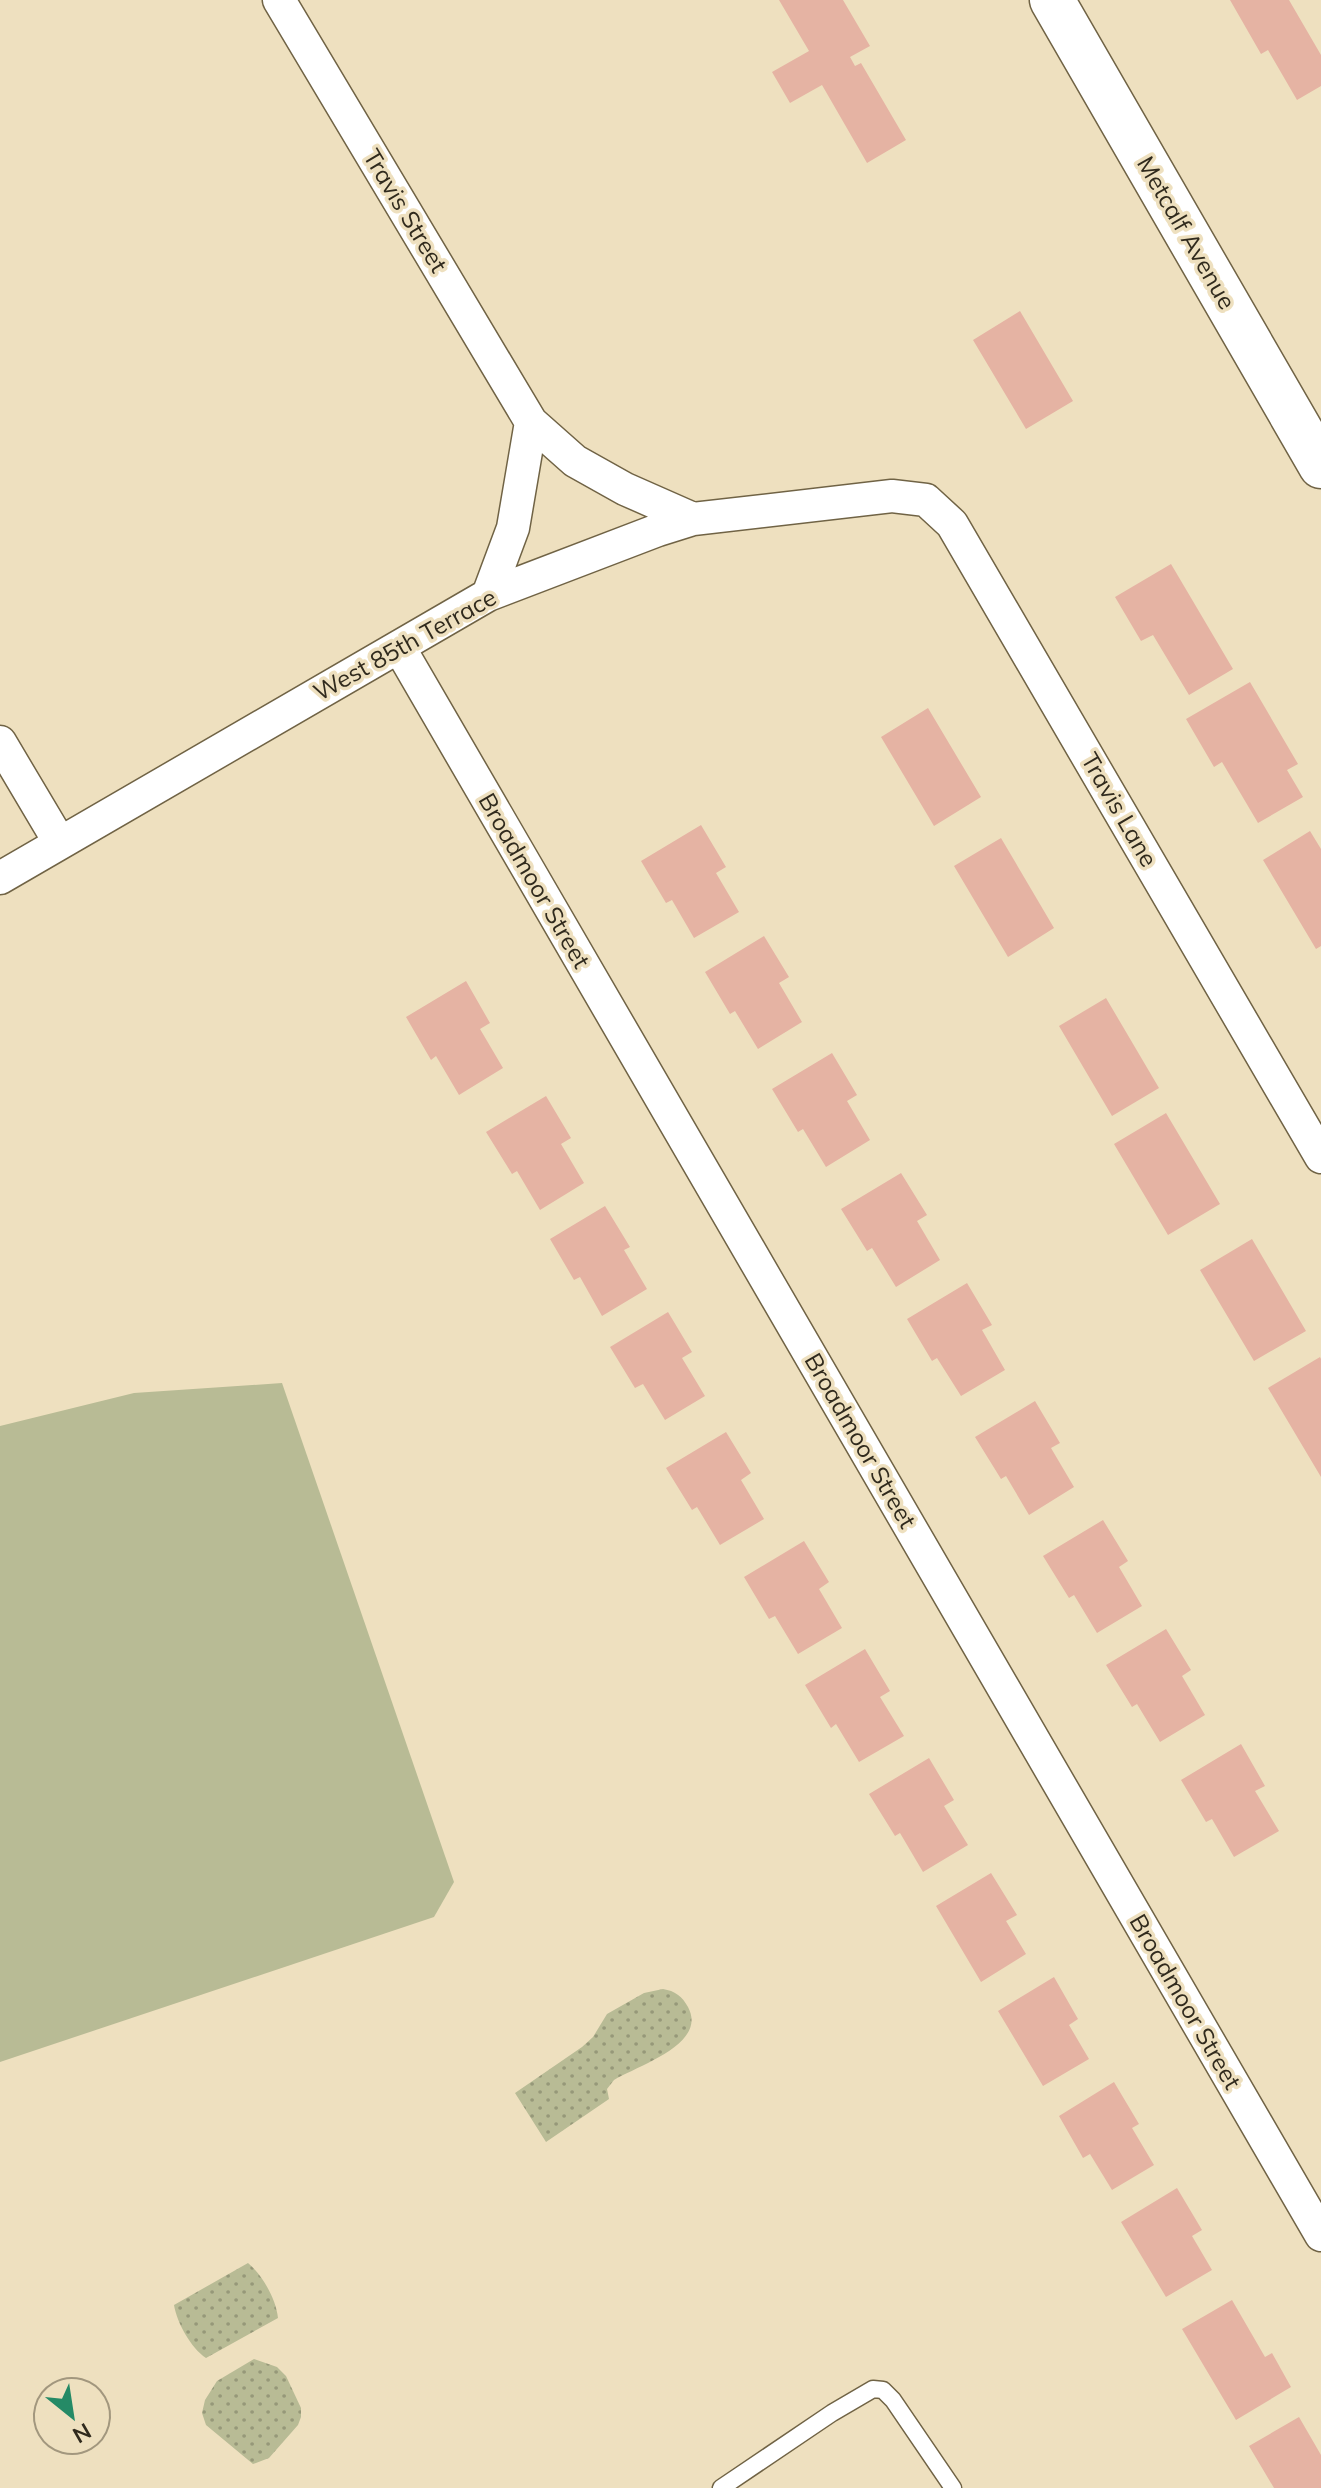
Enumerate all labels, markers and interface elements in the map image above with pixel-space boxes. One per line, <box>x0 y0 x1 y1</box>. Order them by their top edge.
street label: Travis Street <box>357 143 454 278</box>
street label: Metcalf Avenue <box>1131 151 1243 314</box>
street label: West 85th Terrace <box>308 581 501 707</box>
street label: Travis Lane <box>1075 747 1165 872</box>
street label: Broadmoor Street <box>473 788 597 973</box>
street label: Broadmoor Street <box>799 1348 923 1533</box>
street label: Broadmoor Street <box>1124 1909 1248 2094</box>
north arrow <box>32 2376 112 2456</box>
text: N <box>68 2417 96 2450</box>

